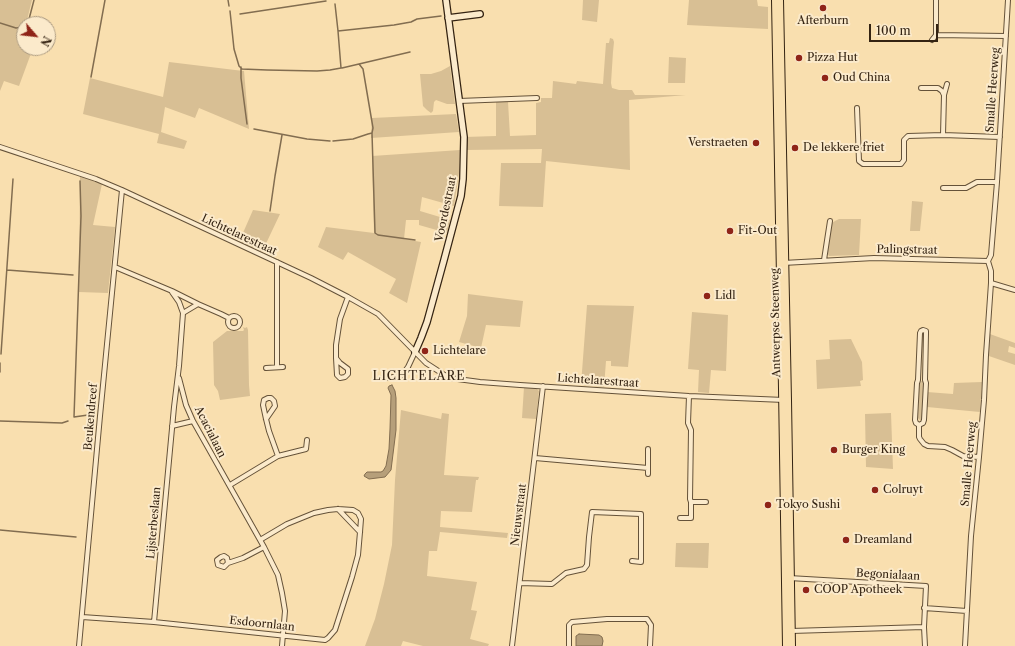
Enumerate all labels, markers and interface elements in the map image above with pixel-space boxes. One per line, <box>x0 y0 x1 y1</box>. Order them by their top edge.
marker: Afterburn <box>818 3 828 13</box>
place label: Afterburn <box>797 14 849 28</box>
north arrow <box>16 16 56 56</box>
scale bar <box>871 16 940 42</box>
text: 100 m <box>876 23 911 38</box>
text: N <box>37 34 54 49</box>
street label: Smalle Heerweg <box>983 47 1003 133</box>
place label: Pizza Hut <box>807 51 858 65</box>
marker: Pizza Hut <box>794 53 804 63</box>
place label: Oud China <box>833 71 890 85</box>
marker: Oud China <box>820 73 830 83</box>
place label: Verstraeten <box>688 136 748 150</box>
marker: Verstraeten <box>751 138 761 148</box>
place label: De lekkere friet <box>803 141 884 155</box>
marker: De lekkere friet <box>790 143 800 153</box>
street label: Voordestraat <box>433 175 459 243</box>
street label: Lichtelarestraat <box>199 212 279 258</box>
place label: Fit-Out <box>738 224 777 238</box>
marker: Fit-Out <box>725 226 735 236</box>
street label: Palingstraat <box>876 243 938 257</box>
street label: Antwerpse Steenweg <box>768 268 784 378</box>
place label: Lidl <box>715 289 736 303</box>
marker: Lidl <box>702 291 712 301</box>
place label: Lichtelare <box>433 344 486 358</box>
marker: Lichtelare <box>420 346 430 356</box>
district label: LICHTELARE <box>373 370 465 384</box>
street label: Lichtelarestraat <box>557 372 639 390</box>
street label: Beukendreef <box>82 383 100 451</box>
street label: Acacialaan <box>191 404 229 460</box>
street label: Smalle Heerweg <box>959 421 979 507</box>
place label: Burger King <box>842 443 905 457</box>
marker: Burger King <box>829 445 839 455</box>
street label: Nieuwstraat <box>509 483 529 547</box>
place label: Colruyt <box>883 483 923 497</box>
marker: Colruyt <box>870 485 880 495</box>
street label: Lijsterbeslaan <box>144 486 164 560</box>
place label: Tokyo Sushi <box>776 498 840 512</box>
marker: Tokyo Sushi <box>763 500 773 510</box>
place label: Dreamland <box>854 533 912 547</box>
marker: Dreamland <box>841 535 851 545</box>
street label: Begonialaan <box>856 567 920 583</box>
place label: COOP Apotheek <box>814 583 902 597</box>
marker: COOP Apotheek <box>801 585 811 595</box>
street label: Esdoornlaan <box>229 614 295 634</box>

